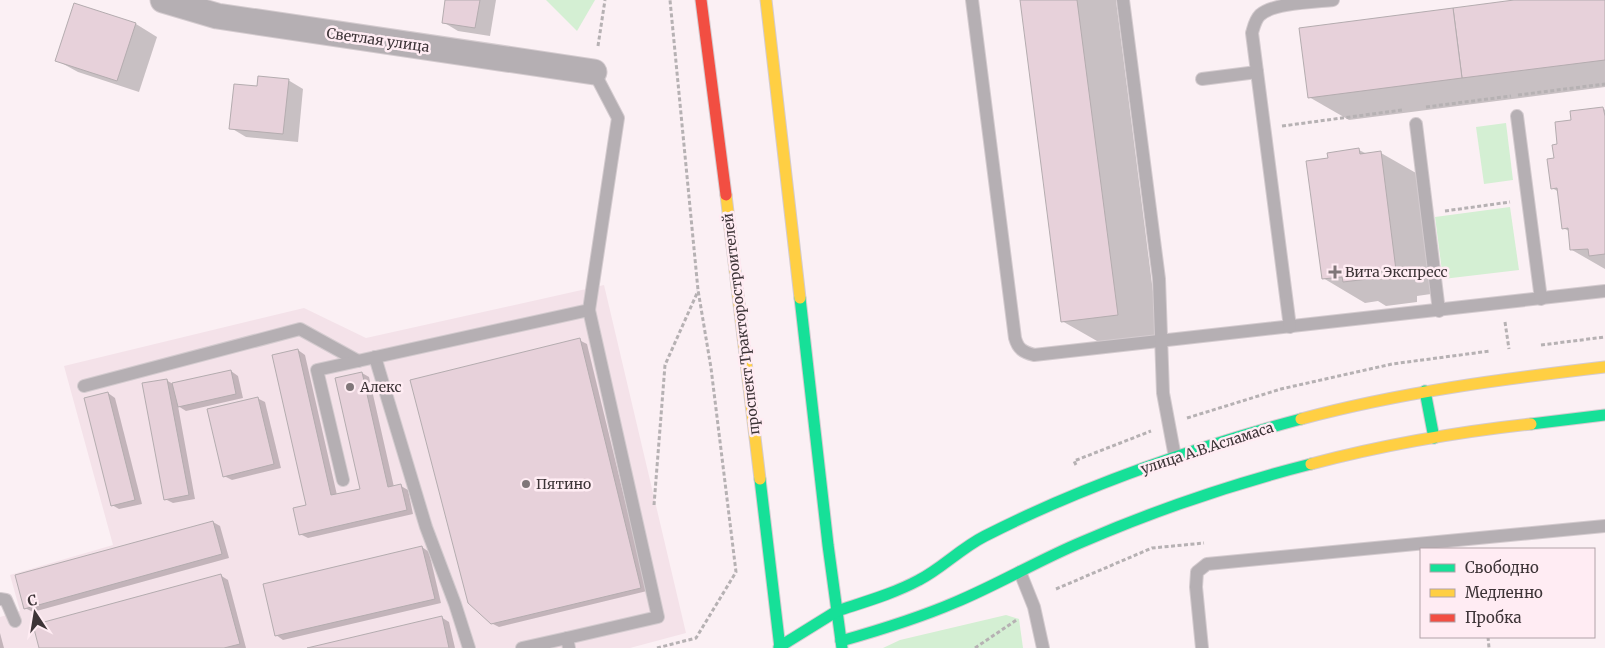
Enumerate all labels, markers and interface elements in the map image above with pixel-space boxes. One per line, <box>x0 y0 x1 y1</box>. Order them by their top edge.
street label: Светлая улица <box>325 24 431 56</box>
street label: проспект Тракторостроителей <box>718 212 764 436</box>
place label: Вита Экспресс <box>1345 263 1448 281</box>
marker: Вита Экспресс <box>1329 266 1341 278</box>
place label: Алекс <box>359 378 402 396</box>
marker: Алекс <box>344 381 356 393</box>
street label: улица А.В.Асламаса <box>1138 418 1276 478</box>
place label: Пятино <box>536 475 591 493</box>
marker: Пятино <box>520 478 532 490</box>
legend <box>1420 548 1595 638</box>
text: Свободно <box>1465 558 1539 577</box>
text: Медленно <box>1465 583 1543 602</box>
north arrow <box>10 588 60 638</box>
text: С <box>26 591 39 610</box>
text: Пробка <box>1465 608 1522 627</box>

